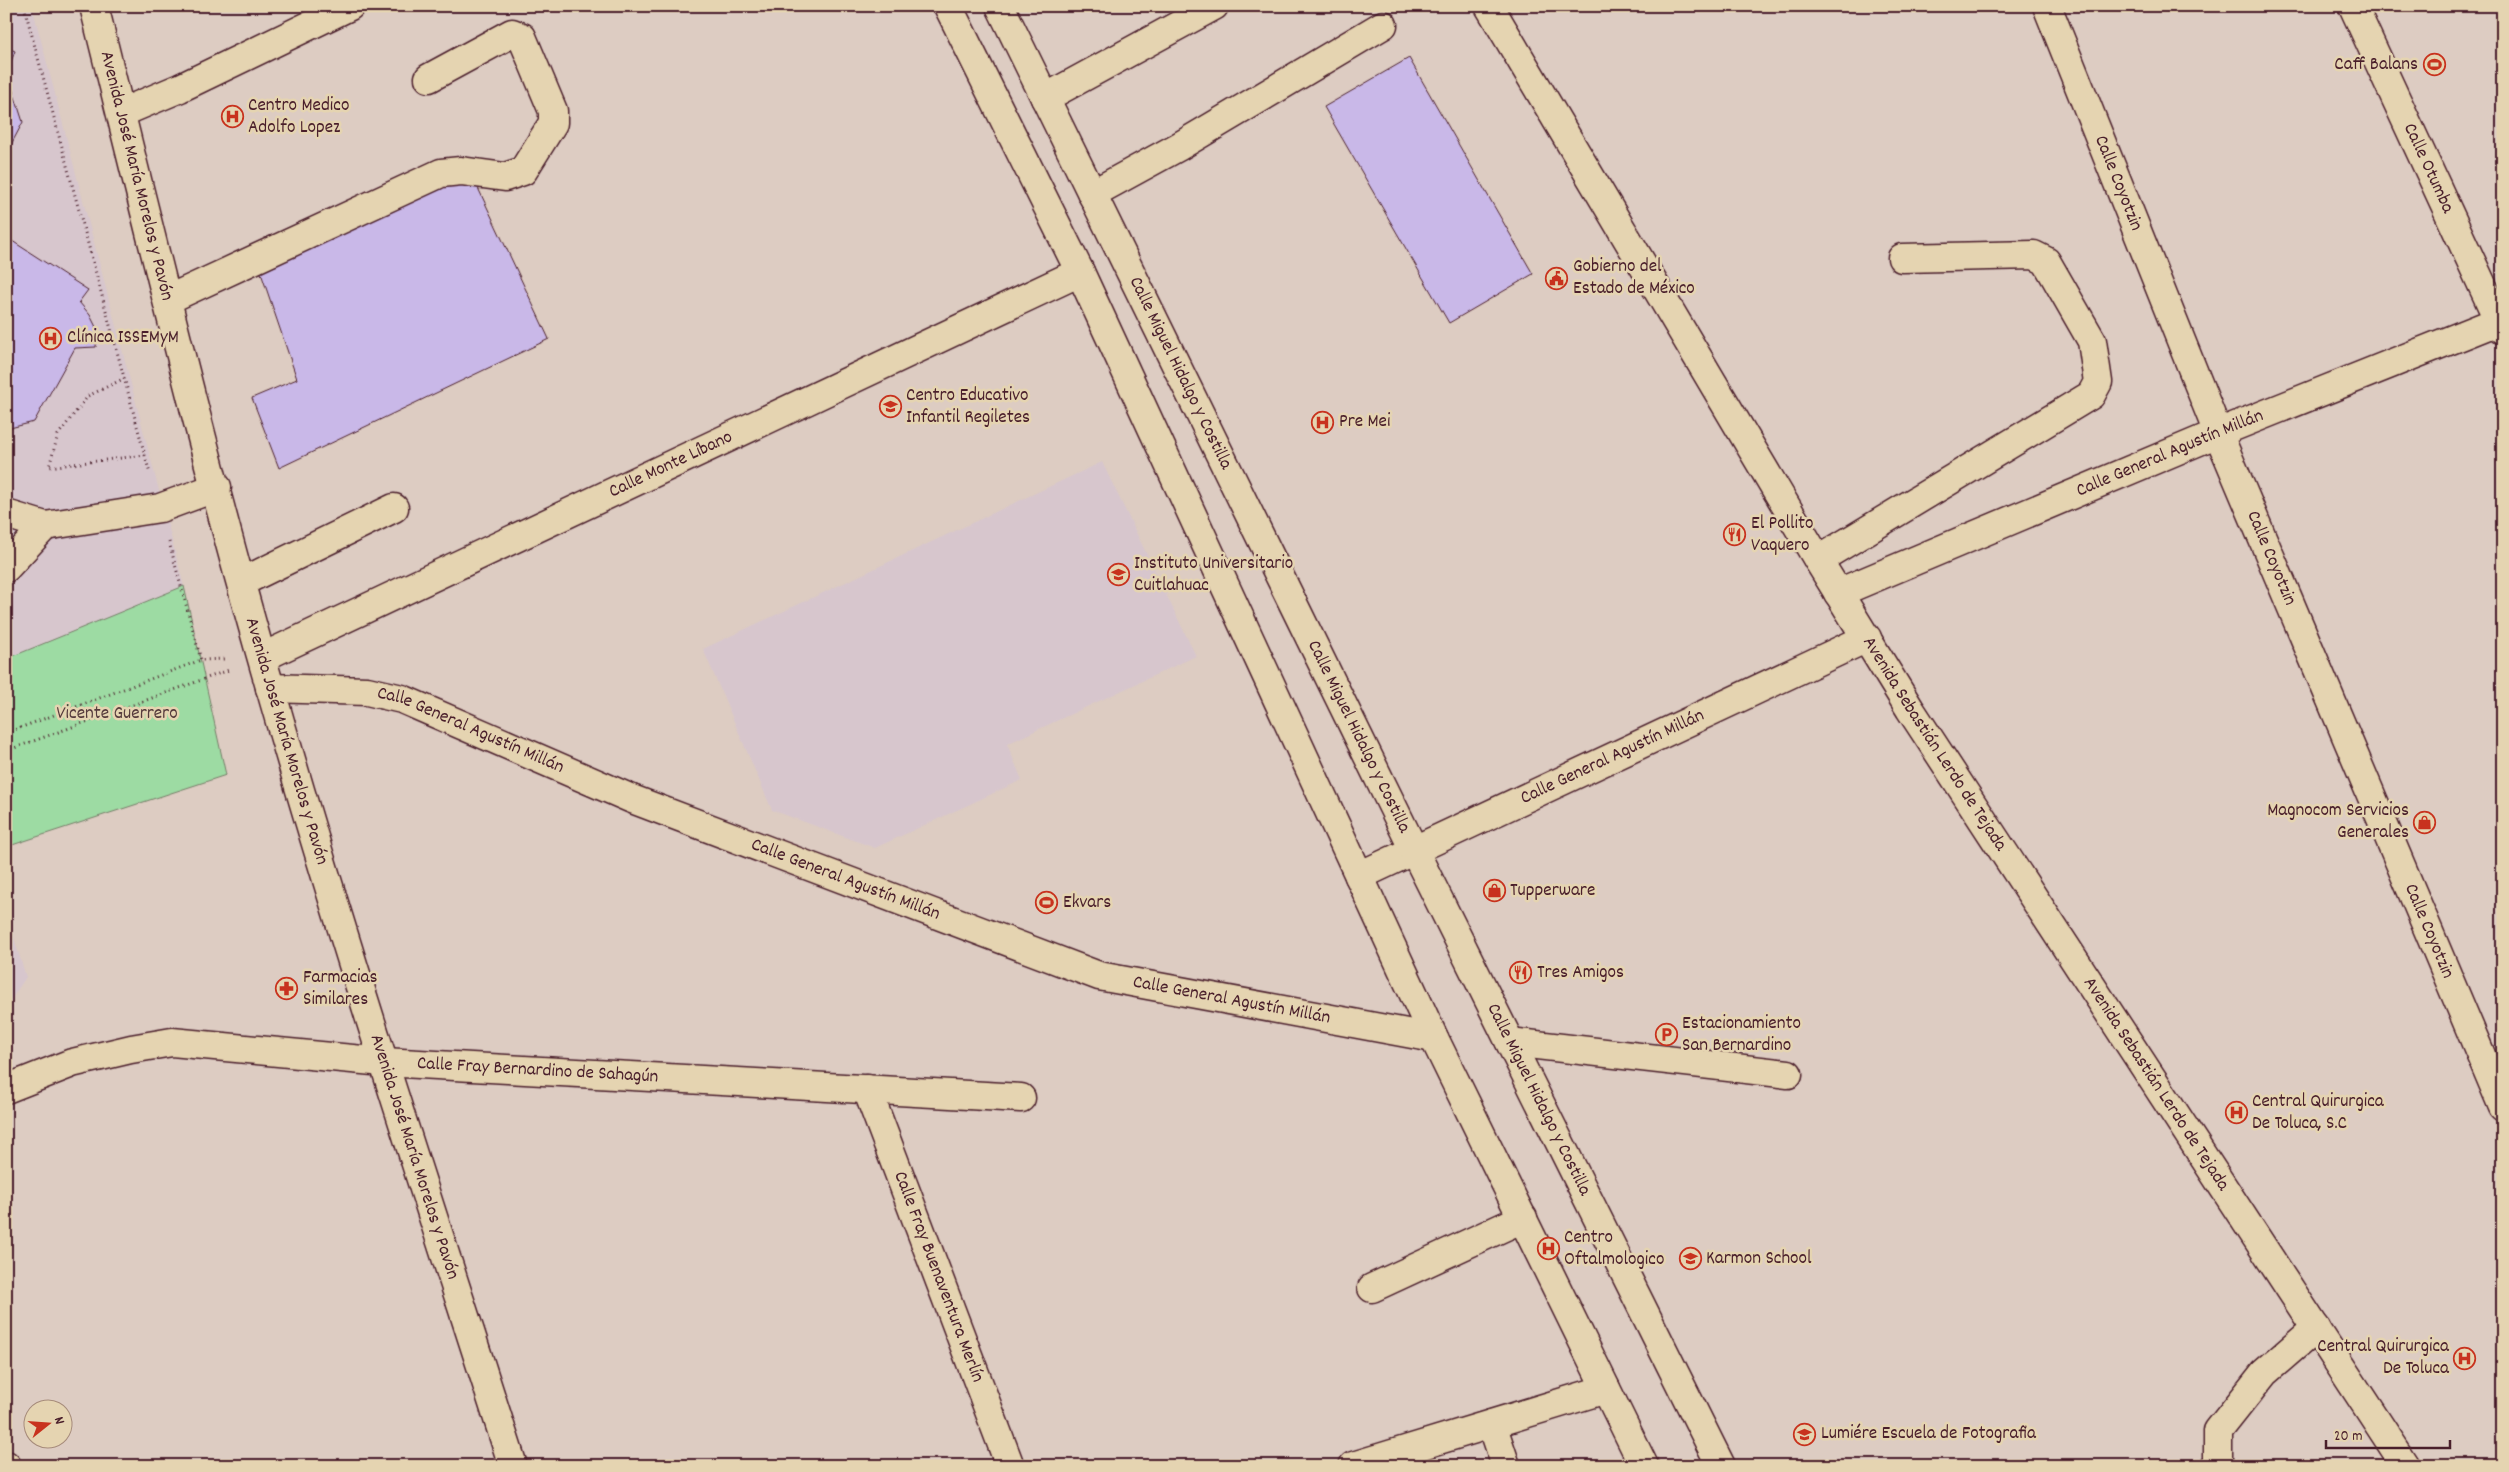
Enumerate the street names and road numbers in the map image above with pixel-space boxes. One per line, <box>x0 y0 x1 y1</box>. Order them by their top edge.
street label: Avenida José María Morelos y Pavón <box>92 48 180 303</box>
street label: Calle Otumba <box>2396 119 2461 219</box>
street label: Calle Coyotzin <box>2087 132 2149 235</box>
street label: Calle Miguel Hidalgo y Costilla <box>1121 272 1239 475</box>
street label: Calle General Agustín Millán <box>2072 403 2268 505</box>
street label: Calle Monte Líbano <box>605 424 737 506</box>
street label: Calle Coyotzin <box>2239 507 2303 610</box>
street label: Avenida José María Morelos y Pavón <box>237 615 335 868</box>
street label: Avenida Sebastián Lerdo de Tejada <box>1855 632 2014 858</box>
street label: Calle Miguel Hidalgo y Costilla <box>1300 636 1418 839</box>
street label: Calle General Agustín Millán <box>374 680 568 781</box>
street label: Calle General Agustín Millán <box>1516 702 1709 812</box>
street label: Calle General Agustín Millán <box>747 832 944 928</box>
street label: Calle Coyotzin <box>2397 880 2461 983</box>
street label: Calle General Agustín Millán <box>1130 969 1333 1032</box>
street label: Avenida Sebastián Lerdo de Tejada <box>2076 972 2236 1197</box>
street label: Calle Miguel Hidalgo y Costilla <box>1479 999 1598 1201</box>
street label: Avenida José María Morelos y Pavón <box>362 1031 466 1283</box>
street label: Calle Fray Bernardino de Sahagún <box>416 1050 659 1091</box>
street label: Calle Fray Buenaventura Merlín <box>886 1167 991 1386</box>

